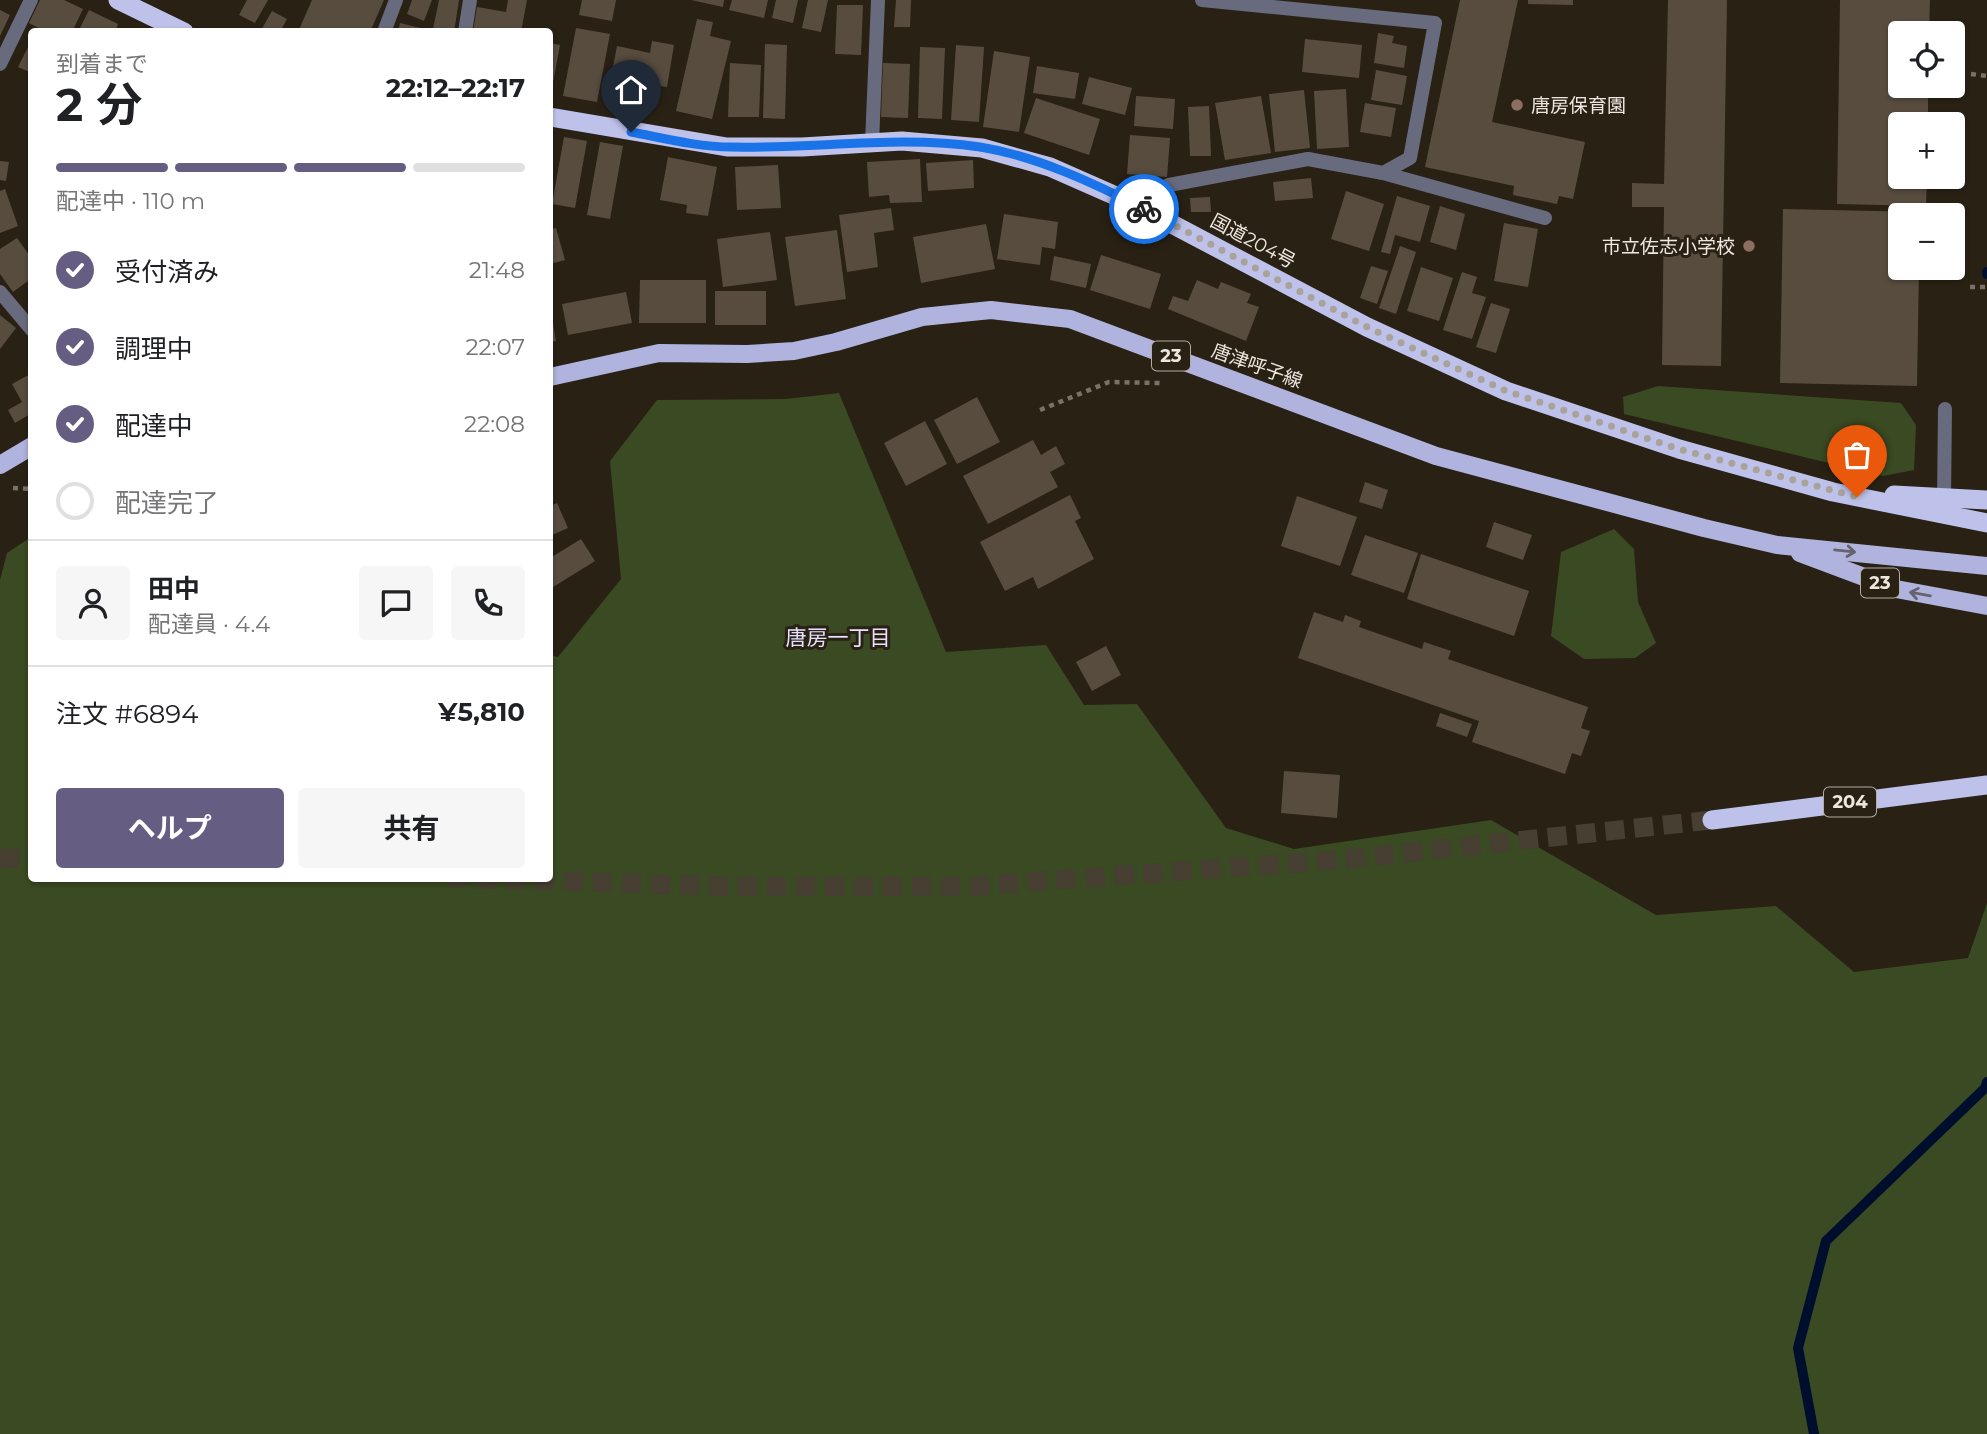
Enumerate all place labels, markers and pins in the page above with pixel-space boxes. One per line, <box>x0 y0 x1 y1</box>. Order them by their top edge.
pin <box>601 60 661 132</box>
place label: 唐房保育園 <box>1531 94 1626 117</box>
marker: 唐房保育園 <box>1509 97 1525 113</box>
place label: 市立佐志小学校 <box>1602 235 1735 258</box>
marker: 市立佐志小学校 <box>1741 238 1757 254</box>
pin <box>1827 425 1887 497</box>

